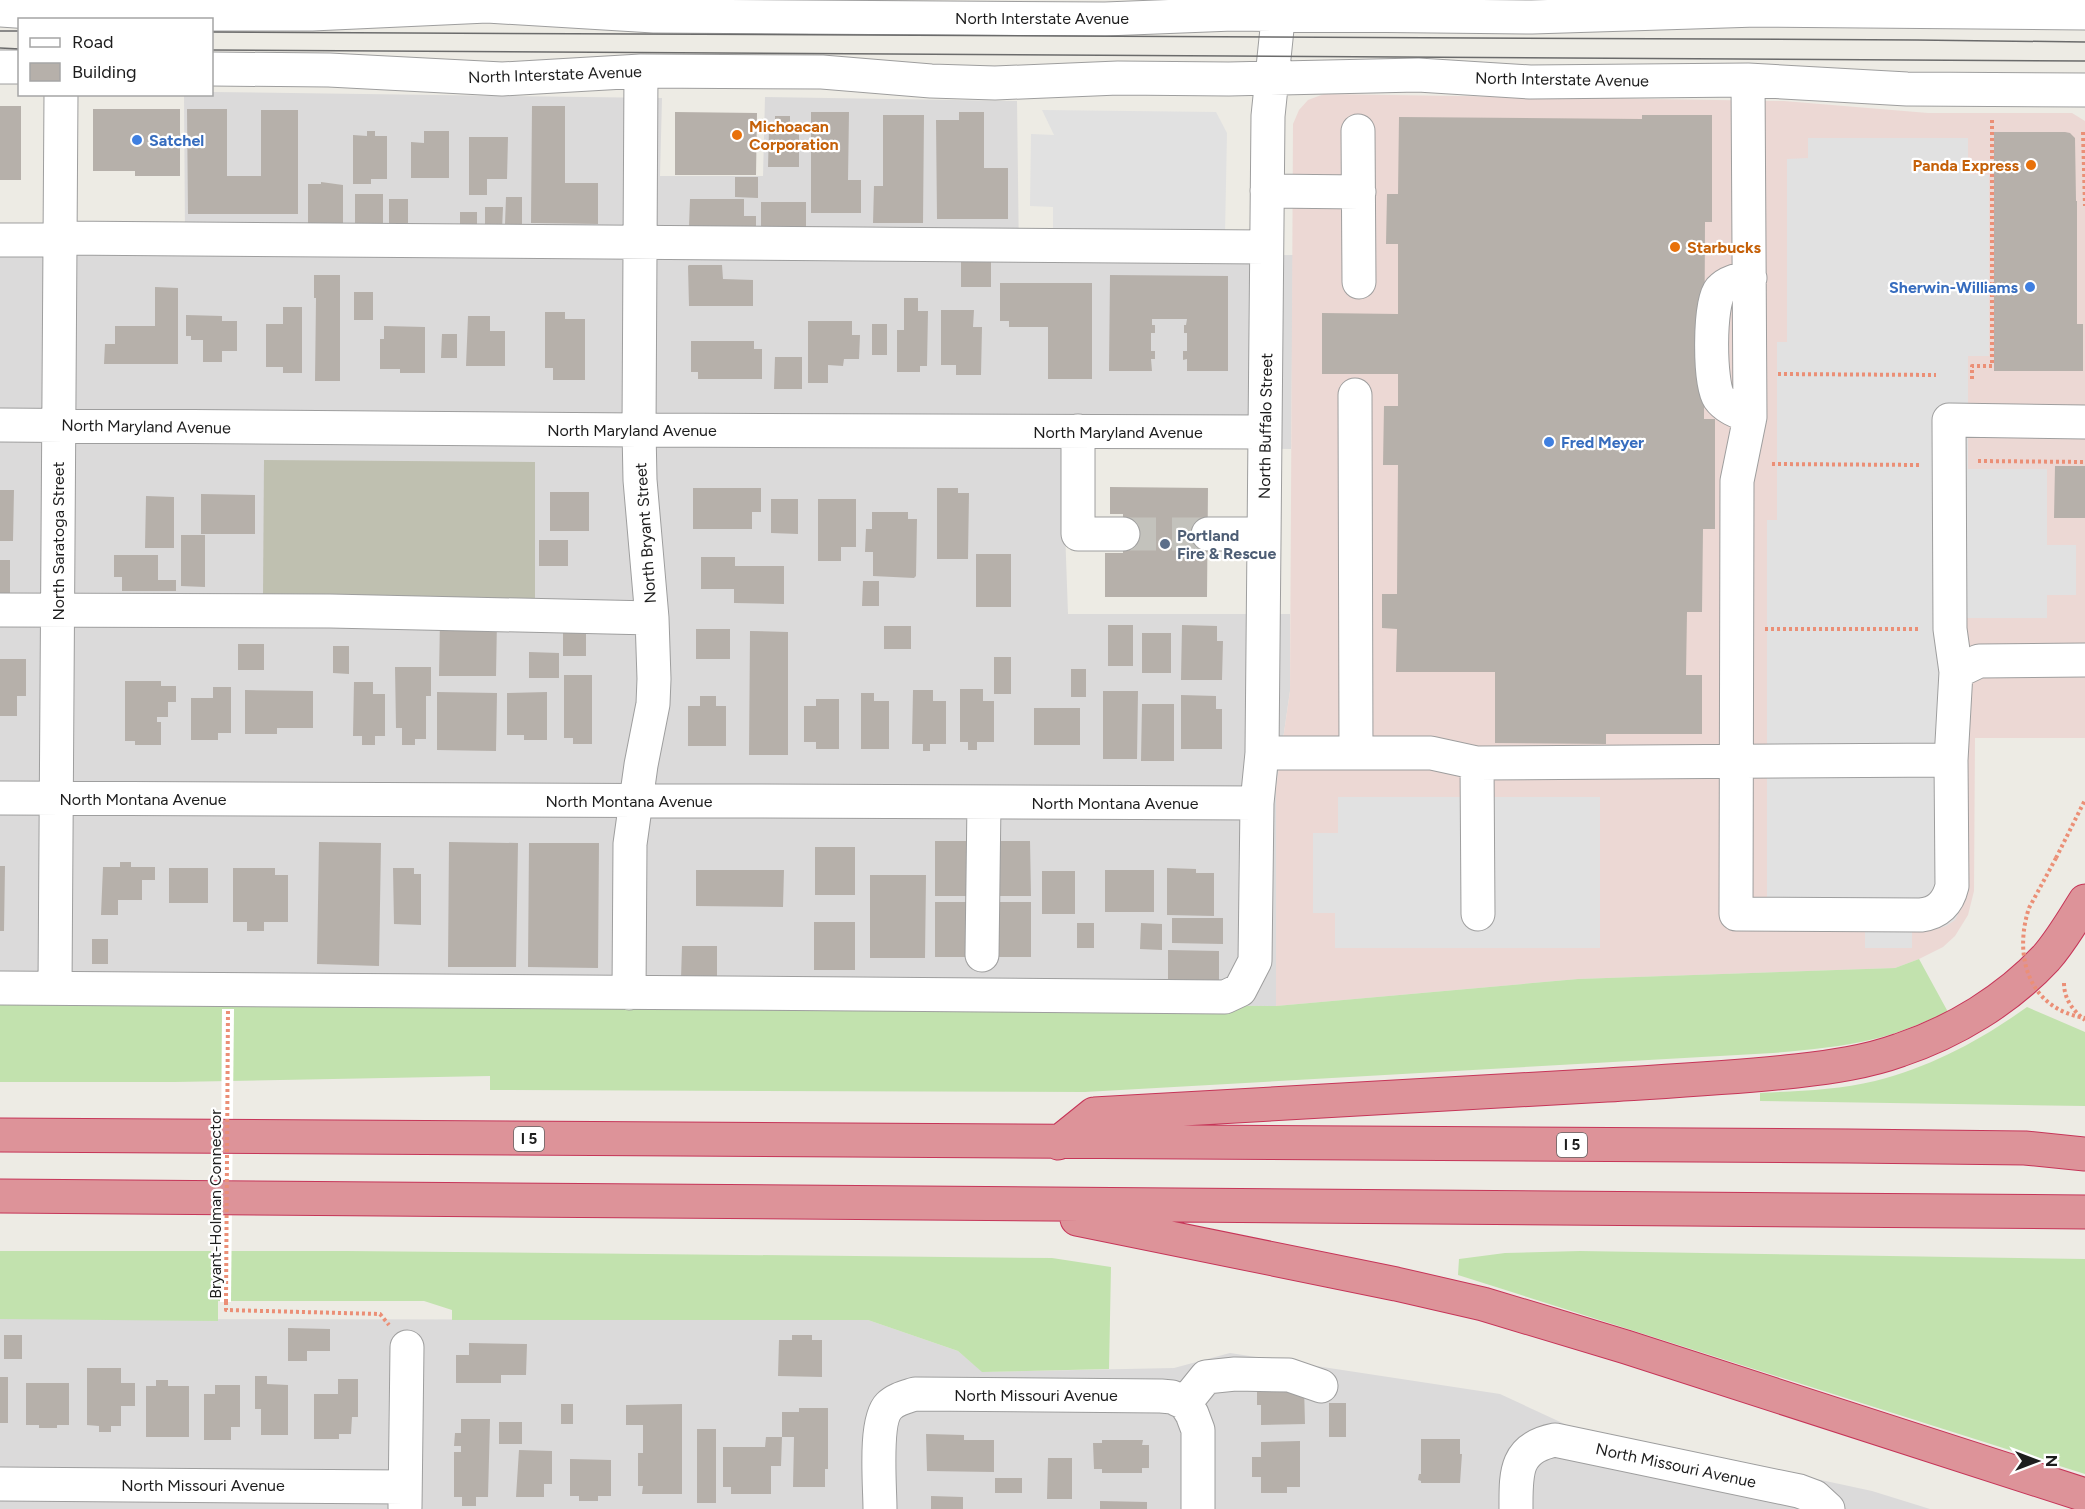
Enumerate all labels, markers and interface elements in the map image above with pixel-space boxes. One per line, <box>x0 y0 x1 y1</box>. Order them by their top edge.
street label: North Interstate Avenue <box>955 9 1129 28</box>
legend <box>18 18 213 96</box>
text: Road <box>72 31 113 53</box>
text: Building <box>72 61 137 83</box>
street label: North Interstate Avenue <box>468 62 642 87</box>
street label: North Interstate Avenue <box>1475 68 1649 91</box>
place label: Michoacan Corporation <box>749 117 838 154</box>
marker: Michoacan Corporation <box>730 128 744 142</box>
place label: Satchel <box>149 131 204 150</box>
marker: Satchel <box>130 133 144 147</box>
place label: Panda Express <box>1913 156 2020 175</box>
marker: Panda Express <box>2024 158 2038 172</box>
place label: Starbucks <box>1687 238 1762 257</box>
marker: Starbucks <box>1668 240 1682 254</box>
place label: Sherwin-Williams <box>1889 278 2019 297</box>
marker: Sherwin-Williams <box>2023 280 2037 294</box>
street label: North Buffalo Street <box>1255 353 1276 499</box>
street label: North Maryland Avenue <box>61 416 231 437</box>
street label: North Maryland Avenue <box>547 421 717 440</box>
street label: North Maryland Avenue <box>1033 423 1203 442</box>
place label: Fred Meyer <box>1561 433 1644 452</box>
marker: Fred Meyer <box>1542 435 1556 449</box>
street label: North Saratoga Street <box>49 461 68 621</box>
street label: North Bryant Street <box>631 462 660 604</box>
place label: Portland Fire & Rescue <box>1177 526 1276 563</box>
marker: Portland Fire & Rescue <box>1158 537 1172 551</box>
street label: North Montana Avenue <box>59 790 227 809</box>
street label: North Montana Avenue <box>545 792 713 811</box>
street label: North Montana Avenue <box>1031 794 1199 813</box>
street label: Bryant-Holman Connector <box>206 1109 225 1299</box>
road number: I 5 <box>514 1127 544 1151</box>
road number: I 5 <box>1557 1133 1587 1157</box>
street label: North Missouri Avenue <box>954 1386 1118 1405</box>
north arrow <box>2007 1431 2067 1491</box>
street label: North Missouri Avenue <box>1594 1439 1758 1492</box>
text: N <box>2042 1455 2061 1467</box>
street label: North Missouri Avenue <box>121 1476 285 1495</box>

